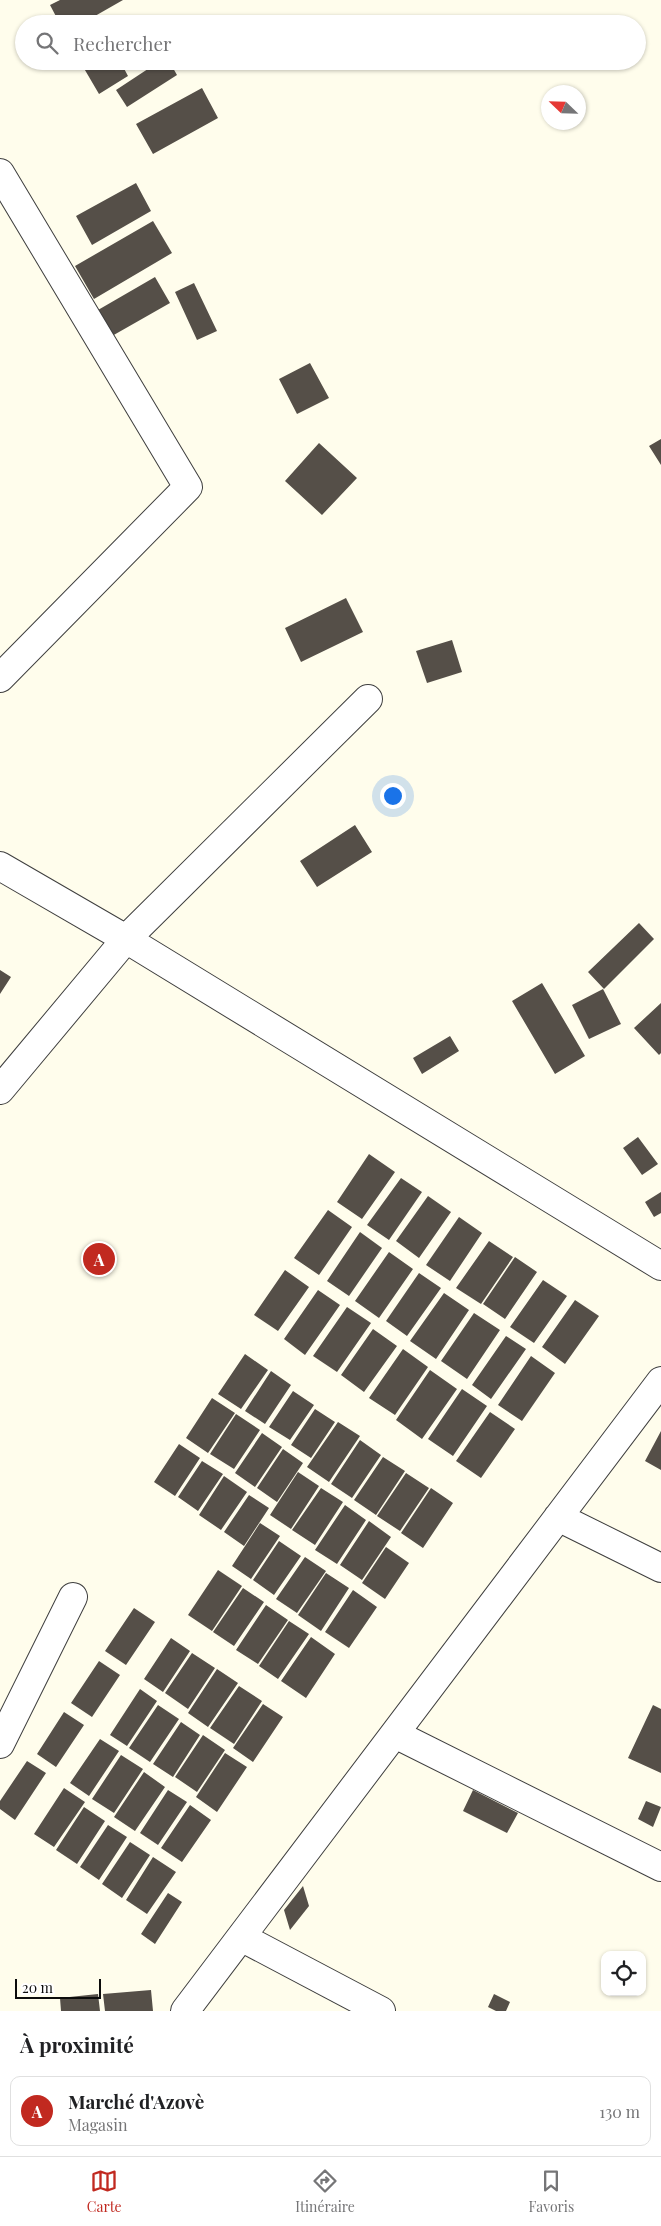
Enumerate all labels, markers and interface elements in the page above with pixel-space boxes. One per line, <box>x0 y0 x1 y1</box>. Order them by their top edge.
search box <box>15 15 646 70</box>
icon: search <box>33 29 61 57</box>
text: Rechercher <box>73 30 172 56</box>
north arrow <box>541 85 586 130</box>
your location <box>380 783 406 809</box>
pin: A <box>83 1240 115 1278</box>
map controls <box>601 1951 646 1996</box>
button: locate <box>601 1951 646 1996</box>
scale bar <box>15 1976 101 1999</box>
text: 20 m <box>22 1978 53 1997</box>
text: À proximité <box>20 2030 134 2058</box>
text: Marché d'Azovè <box>68 2088 204 2114</box>
text: A <box>32 2101 42 2122</box>
text: 130 m <box>599 2101 640 2122</box>
text: Magasin <box>68 2114 127 2135</box>
tab: Carte <box>87 2167 122 2216</box>
tab: Itinéraire <box>295 2167 355 2216</box>
tab: Favoris <box>529 2167 574 2216</box>

